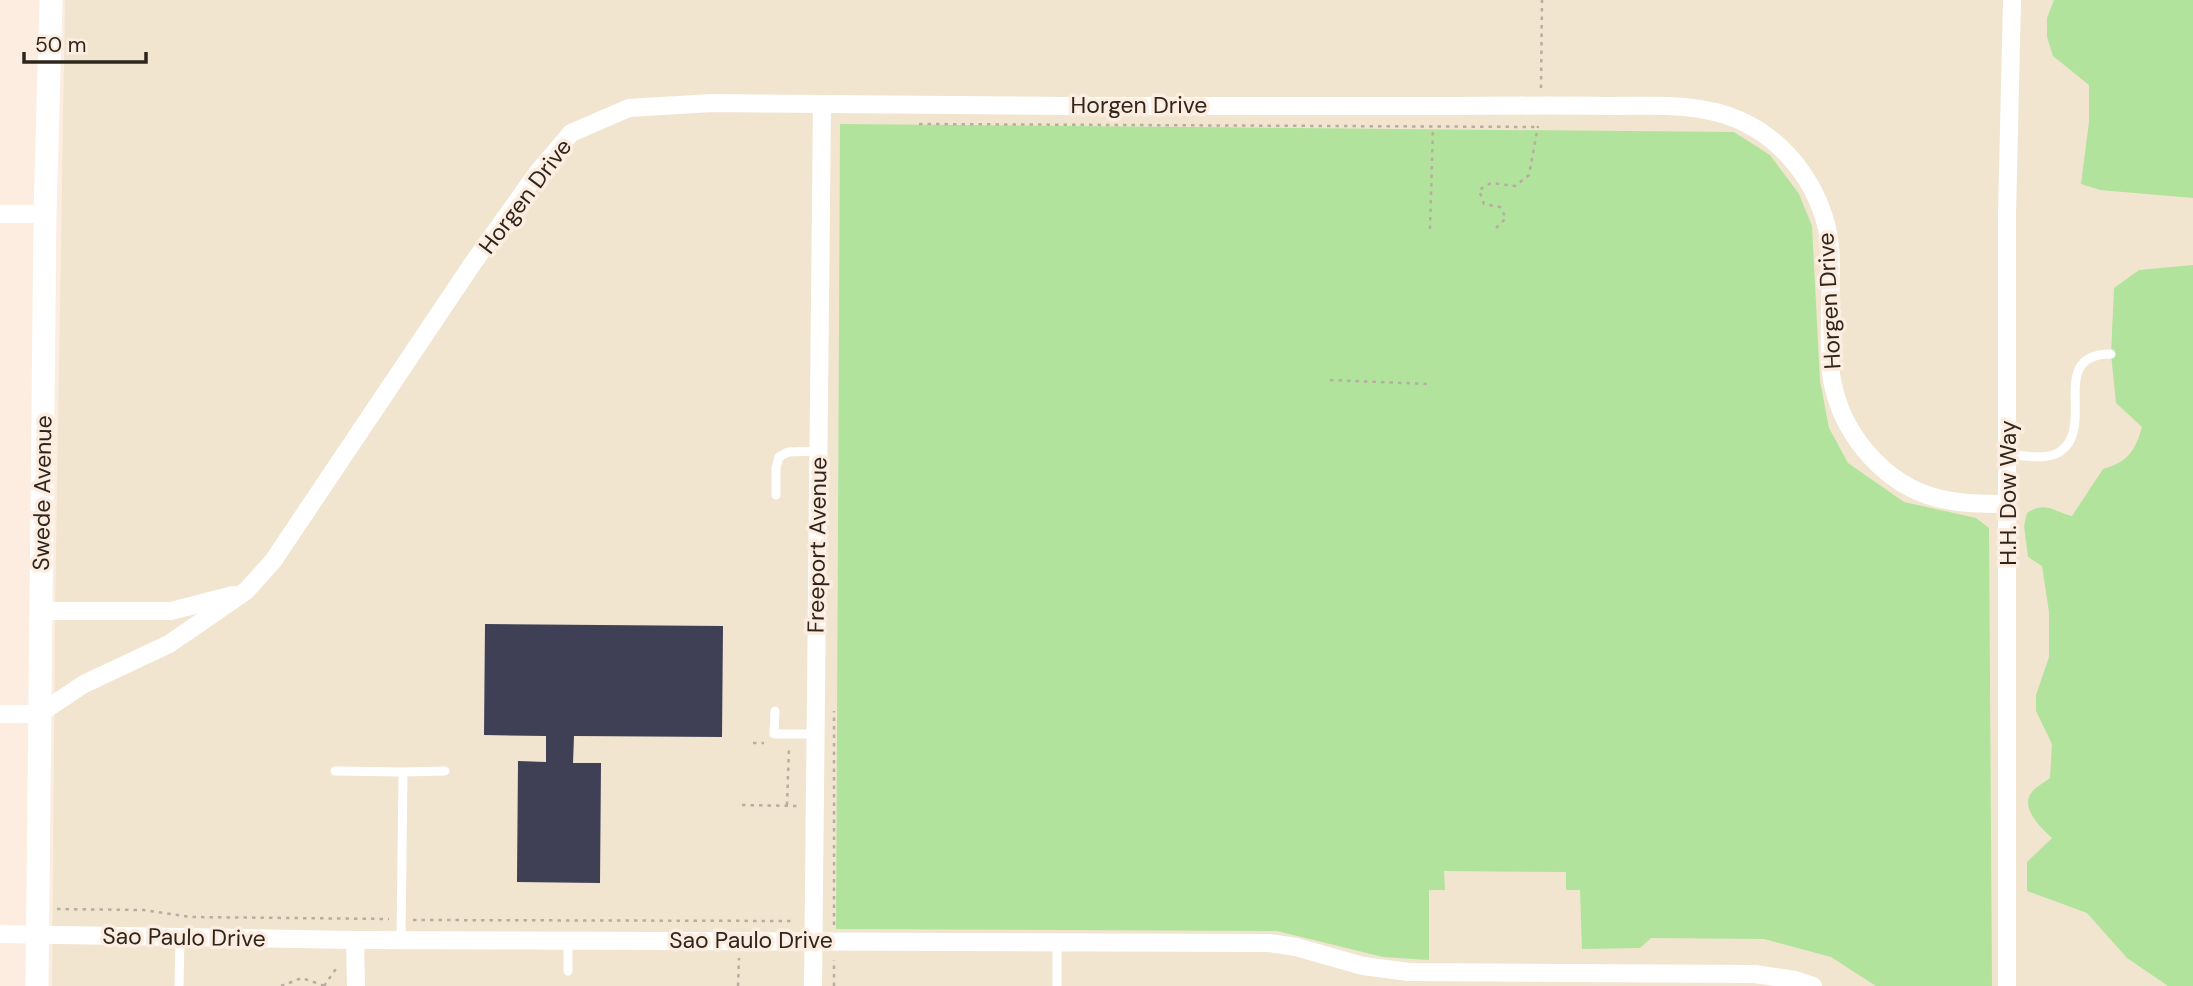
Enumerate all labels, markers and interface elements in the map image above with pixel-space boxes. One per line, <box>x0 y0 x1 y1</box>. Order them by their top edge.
scale bar <box>24 21 147 65</box>
text: 50 m <box>35 31 86 59</box>
street label: Horgen Drive <box>1071 90 1207 120</box>
street label: Horgen Drive <box>472 132 578 260</box>
street label: Horgen Drive <box>1810 232 1848 370</box>
street label: Swede Avenue <box>26 415 58 571</box>
street label: H.H. Dow Way <box>1993 420 2023 566</box>
street label: Freeport Avenue <box>800 457 834 633</box>
street label: Sao Paulo Drive <box>102 921 266 953</box>
street label: Sao Paulo Drive <box>669 925 833 955</box>

